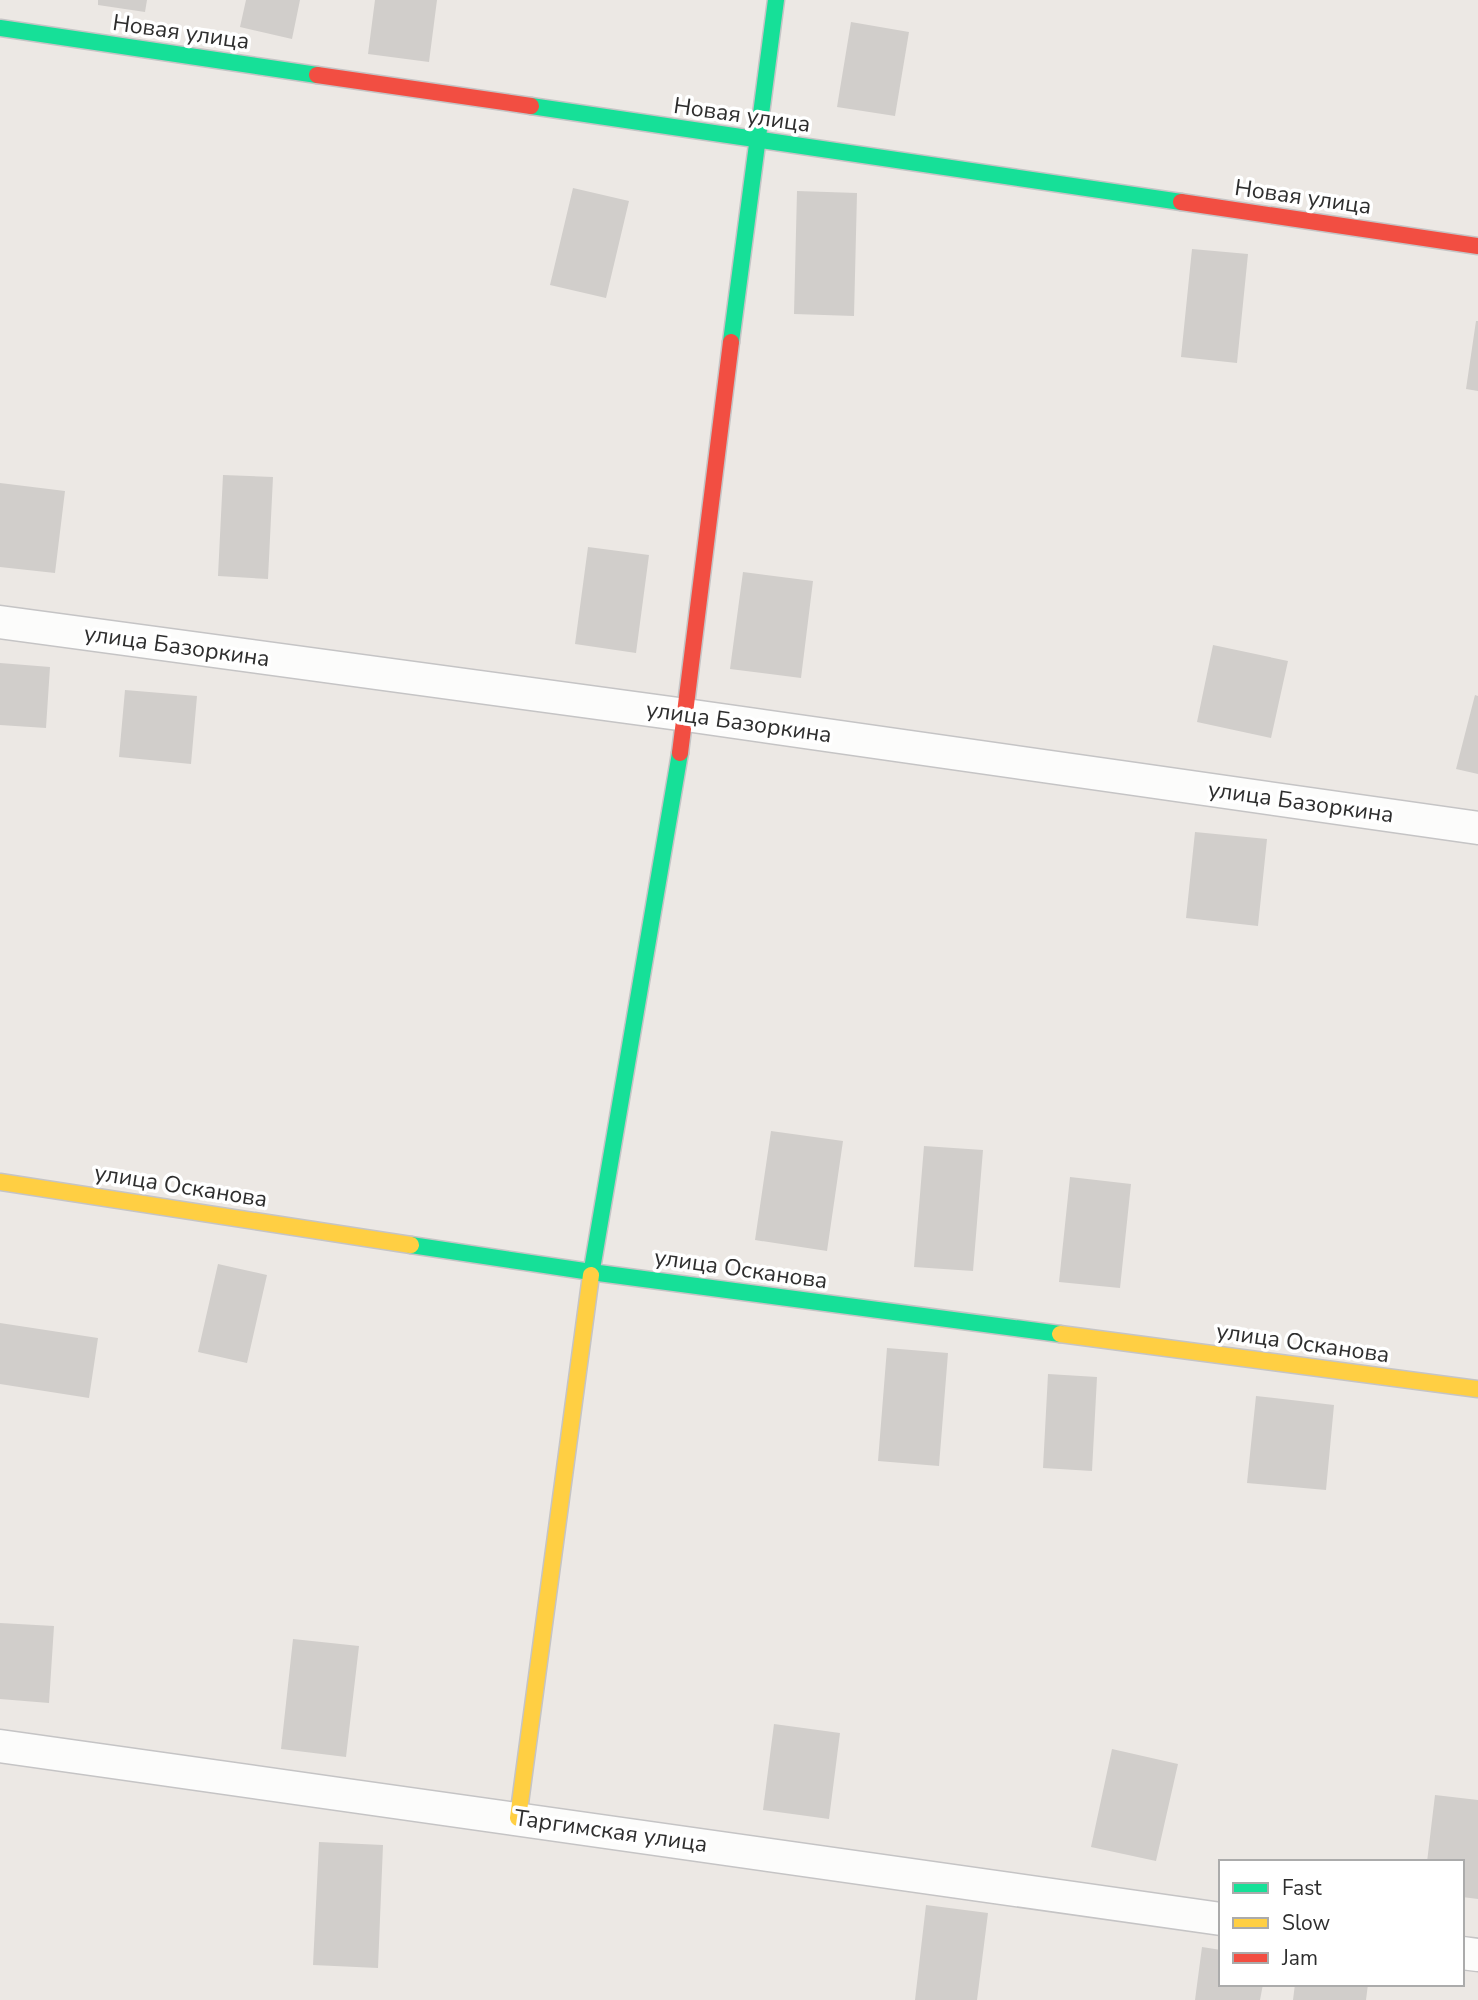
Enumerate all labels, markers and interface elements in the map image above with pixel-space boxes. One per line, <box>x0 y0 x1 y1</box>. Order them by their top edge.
street label: Новая улица <box>111 7 251 57</box>
street label: Новая улица <box>672 90 812 140</box>
street label: Новая улица <box>1233 172 1373 222</box>
street label: улица Базоркина <box>82 618 272 674</box>
street label: улица Базоркина <box>644 694 834 750</box>
street label: улица Базоркина <box>1206 774 1396 830</box>
street label: улица Осканова <box>92 1157 270 1215</box>
street label: улица Осканова <box>652 1242 830 1296</box>
street label: улица Осканова <box>1214 1316 1392 1370</box>
street label: Таргимская улица <box>513 1802 709 1860</box>
legend <box>1219 1860 1464 1986</box>
text: Fast <box>1282 1874 1322 1902</box>
text: Slow <box>1282 1909 1331 1937</box>
text: Jam <box>1281 1944 1318 1972</box>

